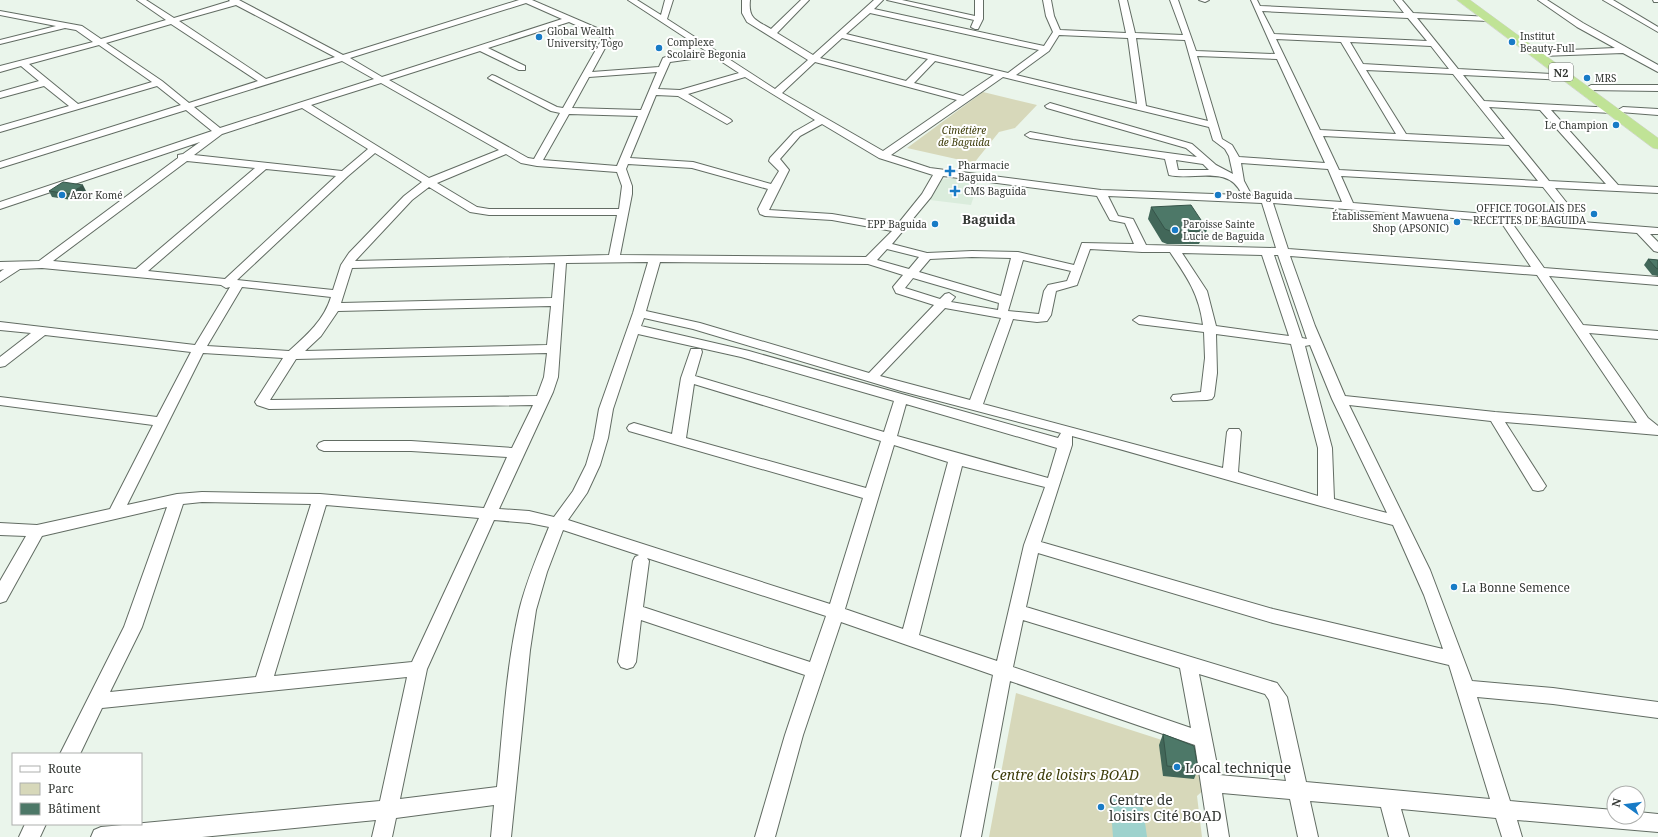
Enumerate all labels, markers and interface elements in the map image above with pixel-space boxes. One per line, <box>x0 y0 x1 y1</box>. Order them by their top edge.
place label: Global Wealth University, Togo <box>547 24 624 50</box>
place label: Institut Beauty-Full <box>1520 29 1575 55</box>
marker: Global Wealth University, Togo <box>534 32 544 42</box>
place label: Complexe Scolaire Begonia <box>667 35 746 61</box>
marker: Institut Beauty-Full <box>1507 37 1517 47</box>
marker: Complexe Scolaire Begonia <box>654 43 664 53</box>
road number: N2 <box>1549 63 1573 81</box>
place label: MRS <box>1595 71 1616 85</box>
marker: MRS <box>1582 73 1592 83</box>
place label: Le Champion <box>1545 118 1609 132</box>
marker: Le Champion <box>1611 120 1621 130</box>
park label: Cimétière de Baguida <box>938 123 990 149</box>
place label: Pharmacie Baguida <box>958 158 1009 184</box>
marker: Pharmacie Baguida <box>945 166 955 176</box>
place label: CMS Baguida <box>964 184 1027 198</box>
marker: CMS Baguida <box>949 185 961 197</box>
place label: Azor Komé <box>70 188 123 202</box>
place label: Poste Baguida <box>1226 188 1293 202</box>
marker: Azor Komé <box>57 190 67 200</box>
marker: Poste Baguida <box>1213 190 1223 200</box>
place label: OFFICE TOGOLAIS DES RECETTES DE BAGUIDA <box>1473 201 1587 227</box>
place label: Établissement Mawuena Shop (APSONIC) <box>1332 209 1449 235</box>
marker: OFFICE TOGOLAIS DES RECETTES DE BAGUIDA <box>1589 209 1599 219</box>
district label: Baguida <box>962 210 1016 228</box>
place label: EPP Baguida <box>867 217 927 231</box>
place label: Paroisse Sainte Lucie de Baguida <box>1183 217 1265 243</box>
marker: Établissement Mawuena Shop (APSONIC) <box>1452 217 1462 227</box>
marker: EPP Baguida <box>930 219 940 229</box>
marker: Paroisse Sainte Lucie de Baguida <box>1170 225 1180 235</box>
place label: La Bonne Semence <box>1462 579 1570 596</box>
marker: La Bonne Semence <box>1449 582 1459 592</box>
legend <box>12 753 142 825</box>
place label: Local technique <box>1185 758 1291 777</box>
text: Route <box>48 760 81 777</box>
marker: Local technique <box>1172 762 1182 772</box>
park label: Centre de loisirs BOAD <box>991 765 1139 784</box>
text: Parc <box>48 780 74 797</box>
north arrow <box>1606 785 1646 825</box>
place label: Centre de loisirs Cité BOAD <box>1109 790 1222 825</box>
text: N <box>1607 796 1624 808</box>
text: Bâtiment <box>48 800 100 817</box>
marker: Centre de loisirs Cité BOAD <box>1096 802 1106 812</box>

